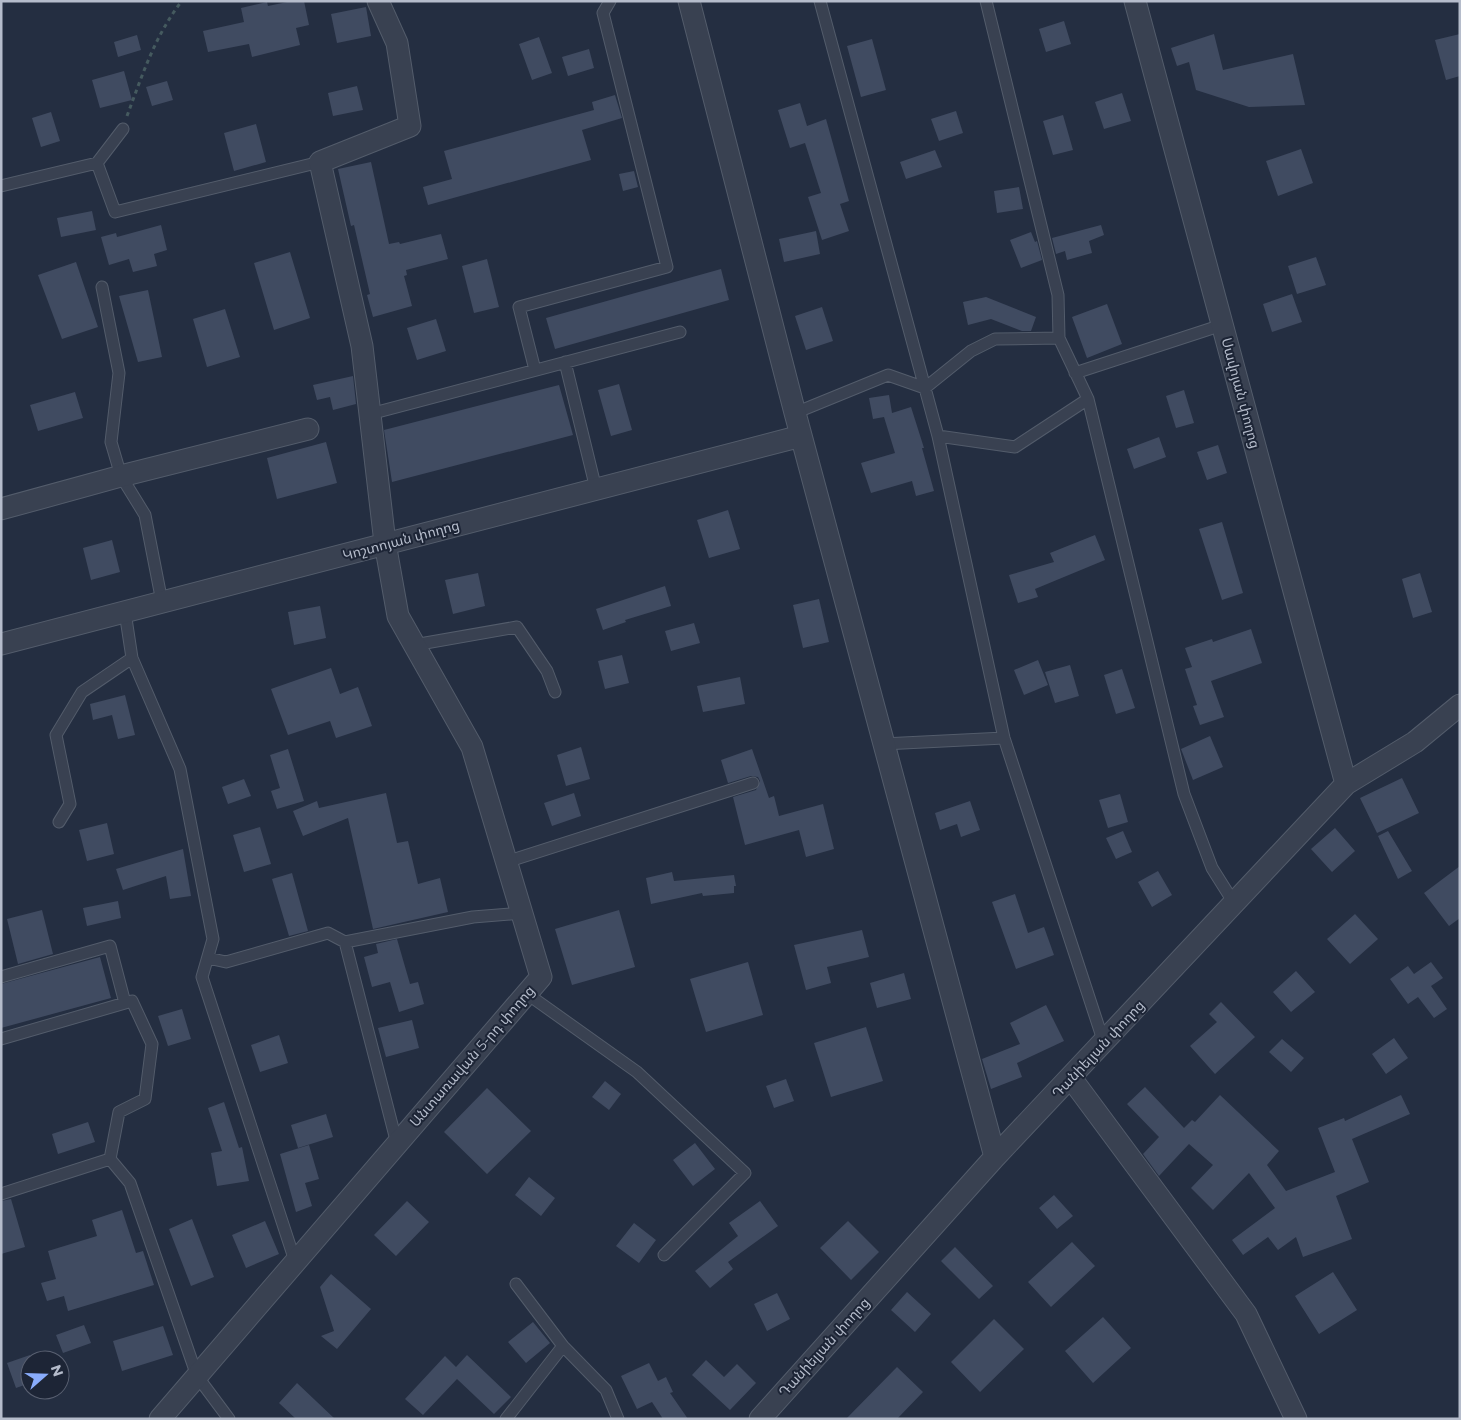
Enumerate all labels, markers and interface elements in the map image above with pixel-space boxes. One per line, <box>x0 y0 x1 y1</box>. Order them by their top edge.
street label: Սավոյան փողոց <box>1218 335 1264 451</box>
street label: Կոշտոյան փողոց <box>341 516 461 564</box>
street label: Անտառավան 5-րդ փողոց <box>406 982 538 1130</box>
street label: Դանիելյան փողոց <box>1048 996 1148 1102</box>
street label: Դանիելյան փողոց <box>775 1294 873 1400</box>
north arrow <box>20 1350 70 1400</box>
text: N <box>47 1362 68 1379</box>

